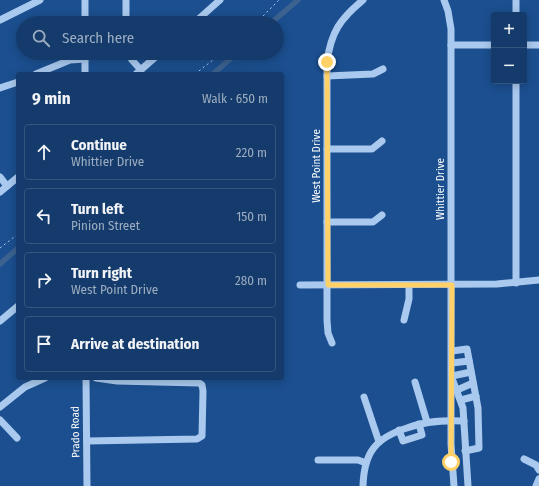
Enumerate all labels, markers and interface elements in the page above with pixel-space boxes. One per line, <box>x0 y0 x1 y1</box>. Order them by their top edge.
map controls <box>491 12 527 84</box>
button: + <box>491 12 527 48</box>
search box <box>16 16 284 60</box>
icon: search <box>30 27 52 49</box>
text: Search here <box>62 29 134 47</box>
button: − <box>491 48 527 84</box>
route end <box>318 53 336 71</box>
text: 9 min <box>32 88 71 109</box>
text: Walk · 650 m <box>202 91 268 106</box>
street label: West Point Drive <box>310 129 323 203</box>
text: Continue <box>71 136 127 154</box>
icon: ahead <box>33 141 55 163</box>
text: 220 m <box>236 145 267 160</box>
text: Whittier Drive <box>71 154 144 169</box>
street label: Whittier Drive <box>434 158 447 220</box>
text: Turn left <box>71 200 124 218</box>
icon: left <box>33 205 55 227</box>
text: 150 m <box>236 209 267 224</box>
text: Pinion Street <box>71 218 140 233</box>
text: Turn right <box>71 264 132 282</box>
icon: right <box>33 269 55 291</box>
text: 280 m <box>235 273 267 288</box>
text: West Point Drive <box>71 282 158 297</box>
icon: arrive <box>33 333 55 355</box>
text: Arrive at destination <box>71 335 199 353</box>
street label: Prado Road <box>69 406 82 458</box>
route start <box>442 453 460 471</box>

